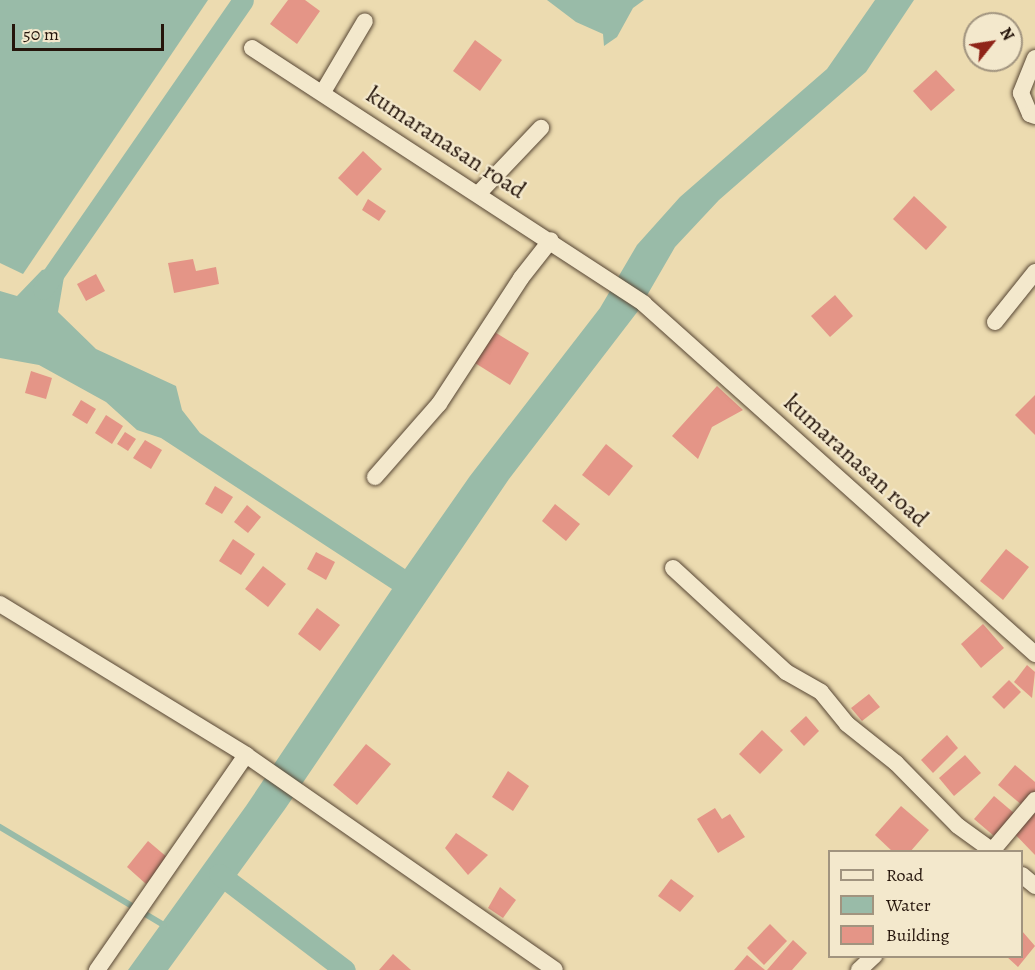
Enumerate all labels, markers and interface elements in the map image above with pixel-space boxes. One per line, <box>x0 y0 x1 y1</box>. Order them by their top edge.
scale bar <box>15 12 166 50</box>
north arrow <box>963 12 1023 72</box>
text: 50 m <box>23 22 59 46</box>
text: N <box>994 23 1019 45</box>
street label: kumaranasan road <box>361 81 531 205</box>
street label: kumaranasan road <box>778 389 934 533</box>
legend <box>828 850 1023 958</box>
text: Road <box>886 863 923 887</box>
text: Water <box>886 893 931 917</box>
text: Building <box>886 923 950 947</box>

